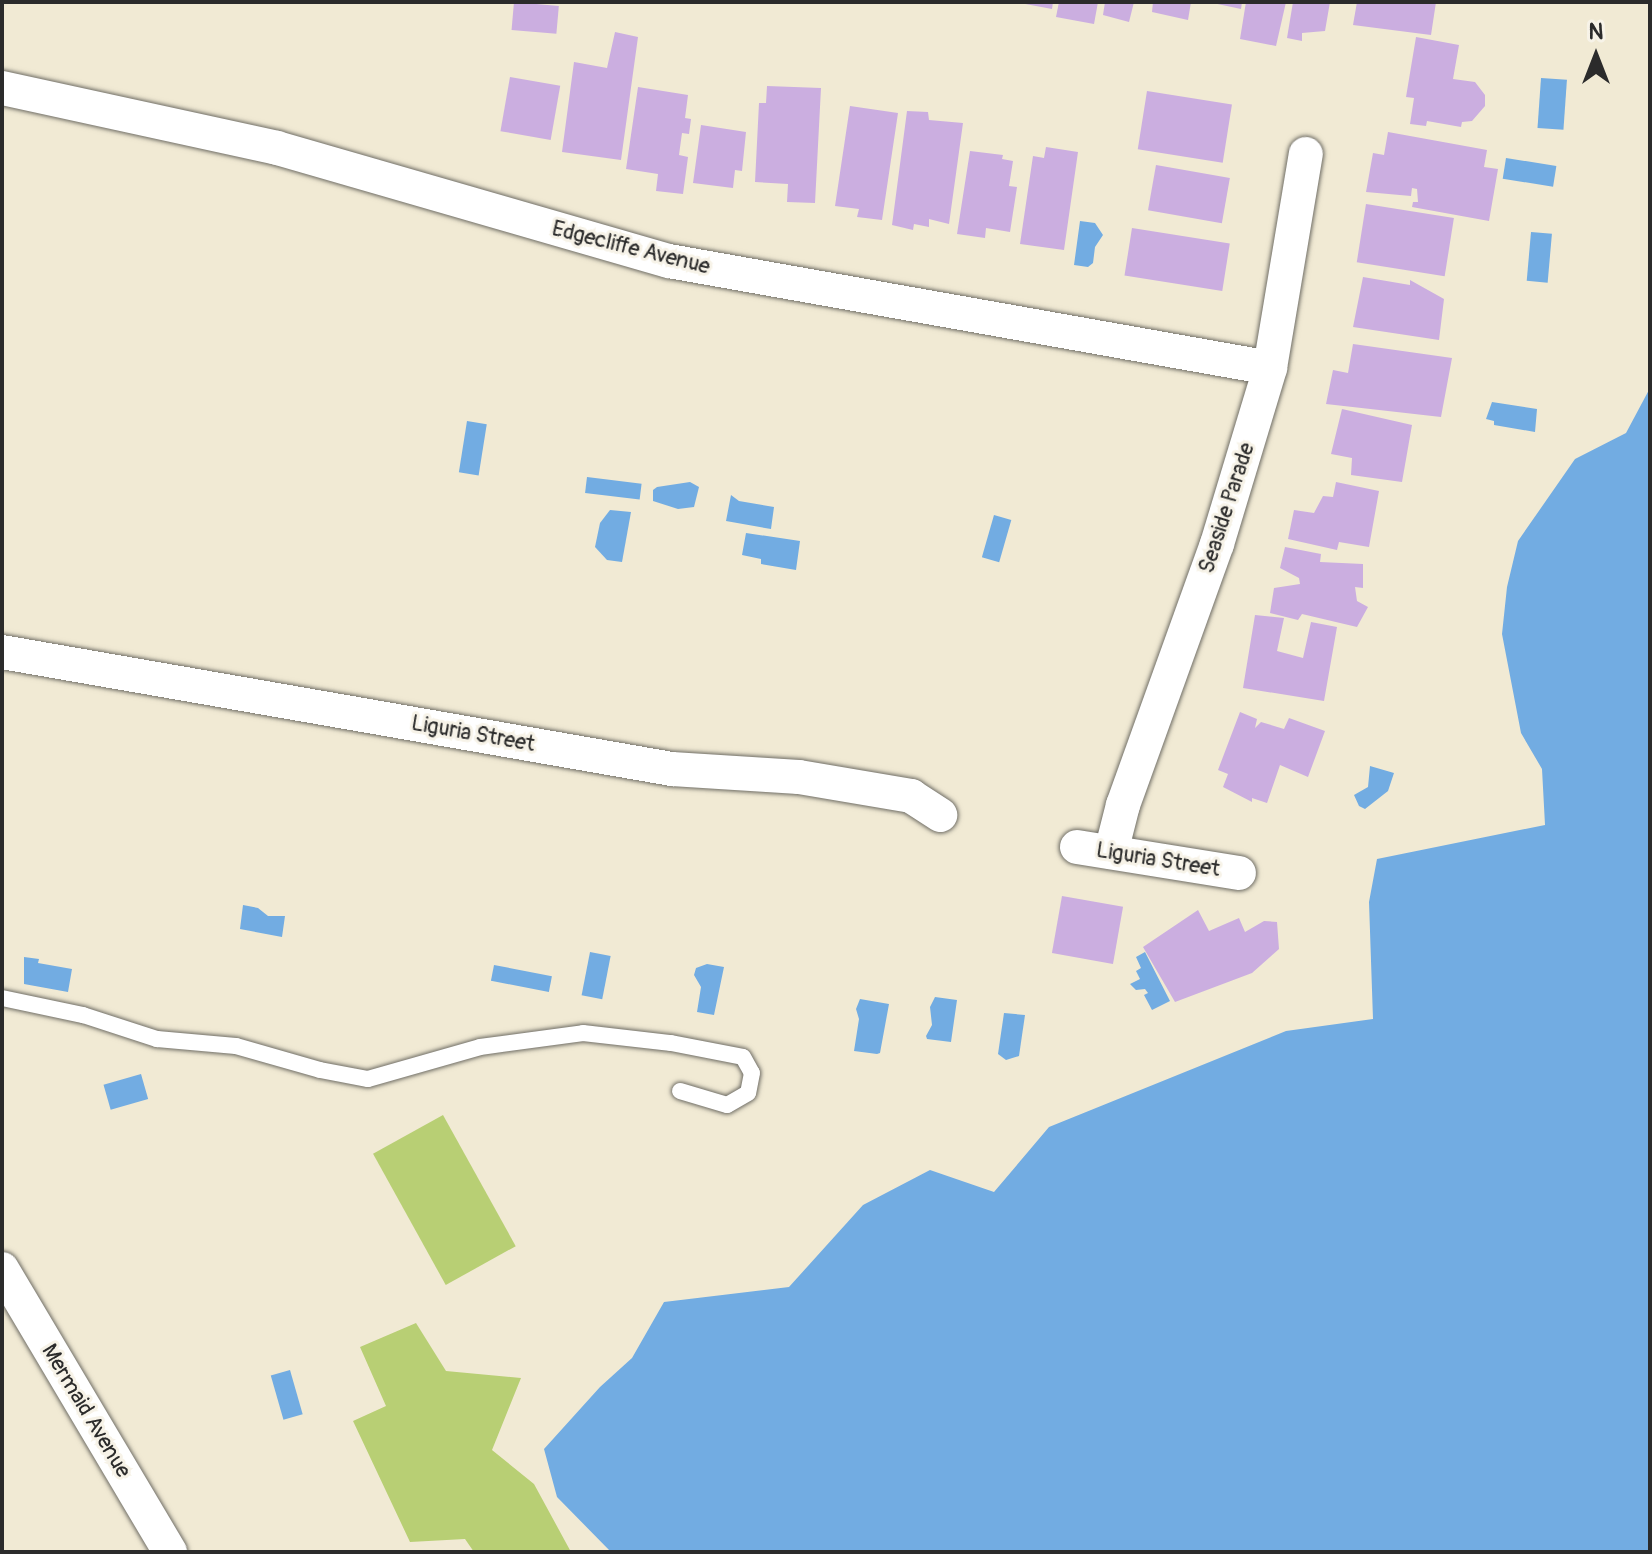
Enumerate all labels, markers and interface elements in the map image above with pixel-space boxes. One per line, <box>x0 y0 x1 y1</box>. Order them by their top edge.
north arrow <box>1556 16 1636 96</box>
text: N <box>1589 18 1603 46</box>
street label: Edgecliffe Avenue <box>549 216 713 280</box>
street label: Seaside Parade <box>1193 439 1261 577</box>
street label: Liguria Street <box>409 710 537 758</box>
street label: Liguria Street <box>1094 837 1222 883</box>
street label: Mermaid Avenue <box>36 1339 136 1483</box>

